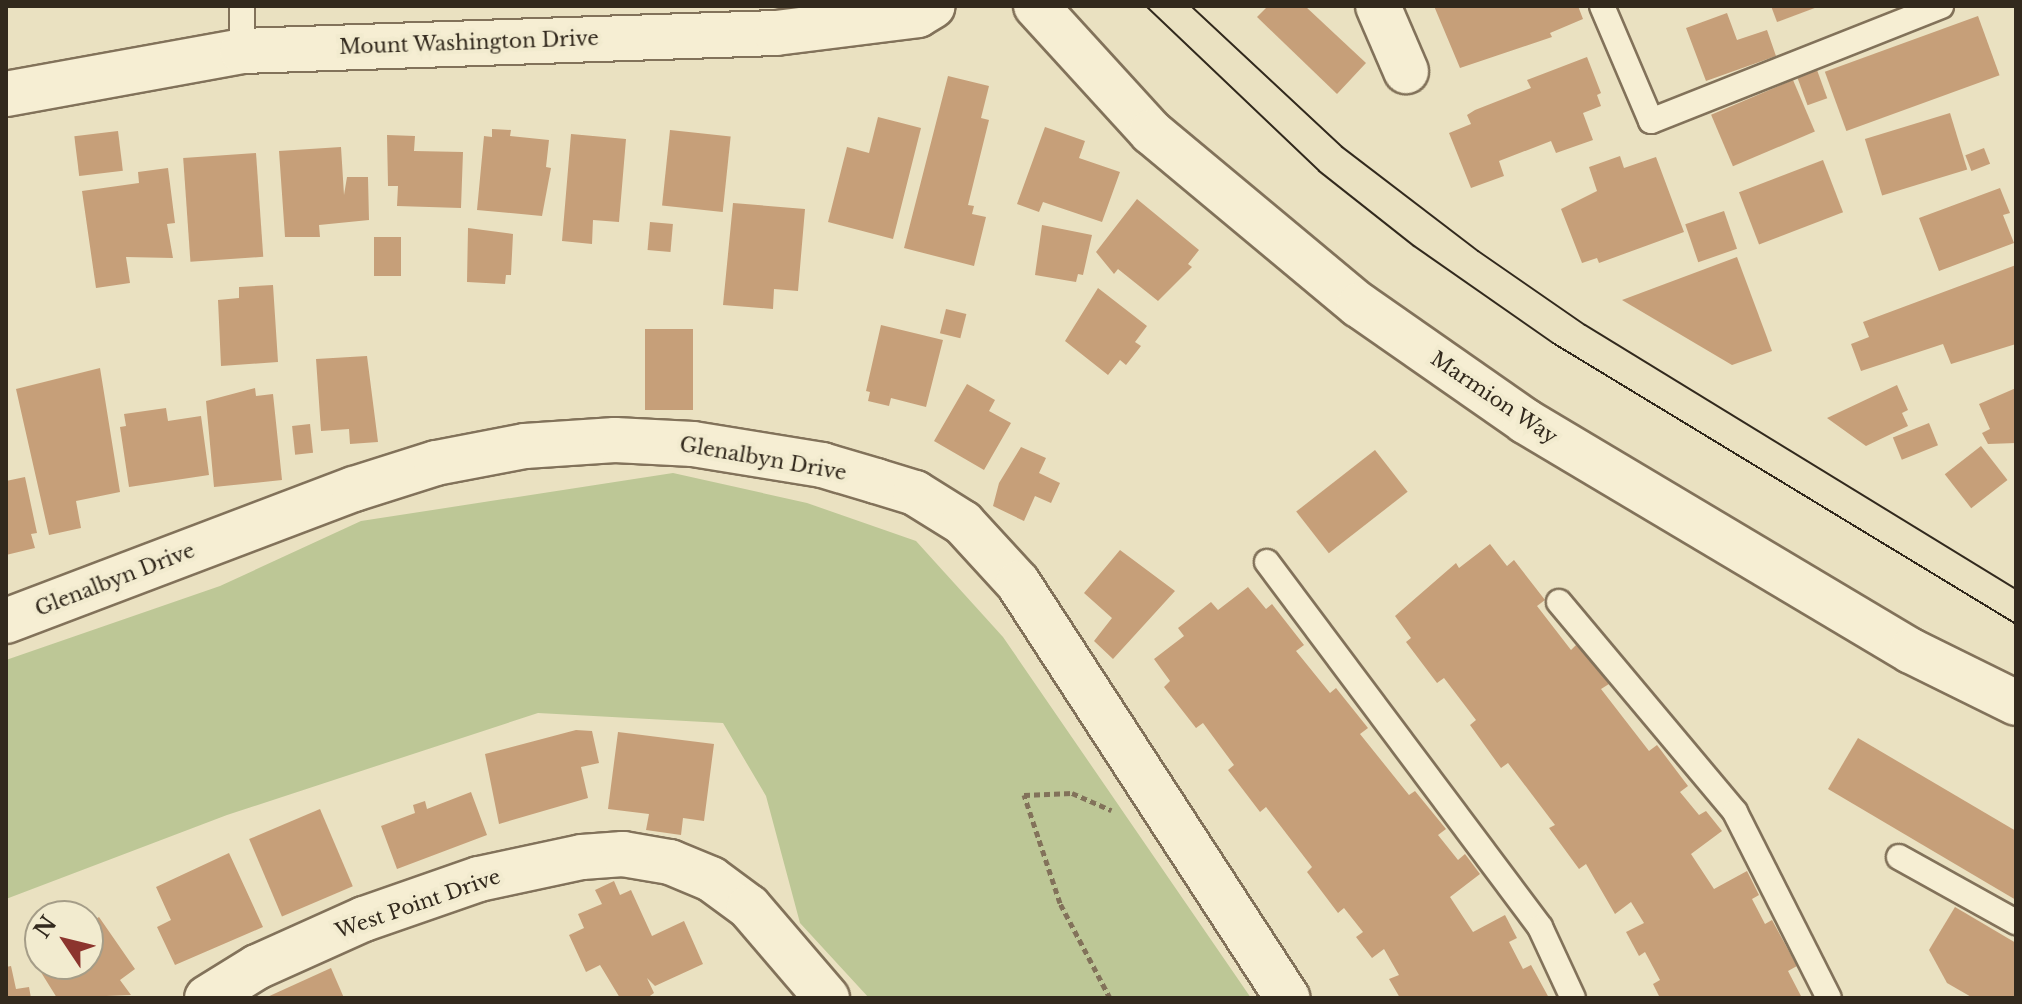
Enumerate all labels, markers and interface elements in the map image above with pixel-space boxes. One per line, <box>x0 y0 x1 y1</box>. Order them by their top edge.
street label: Mount Washington Drive <box>338 26 600 60</box>
street label: Marmion Way <box>1426 347 1562 449</box>
street label: Glenalbyn Drive <box>678 433 848 485</box>
street label: Glenalbyn Drive <box>32 539 198 621</box>
street label: West Point Drive <box>332 864 504 944</box>
north arrow <box>24 900 104 980</box>
text: N <box>29 911 63 943</box>

